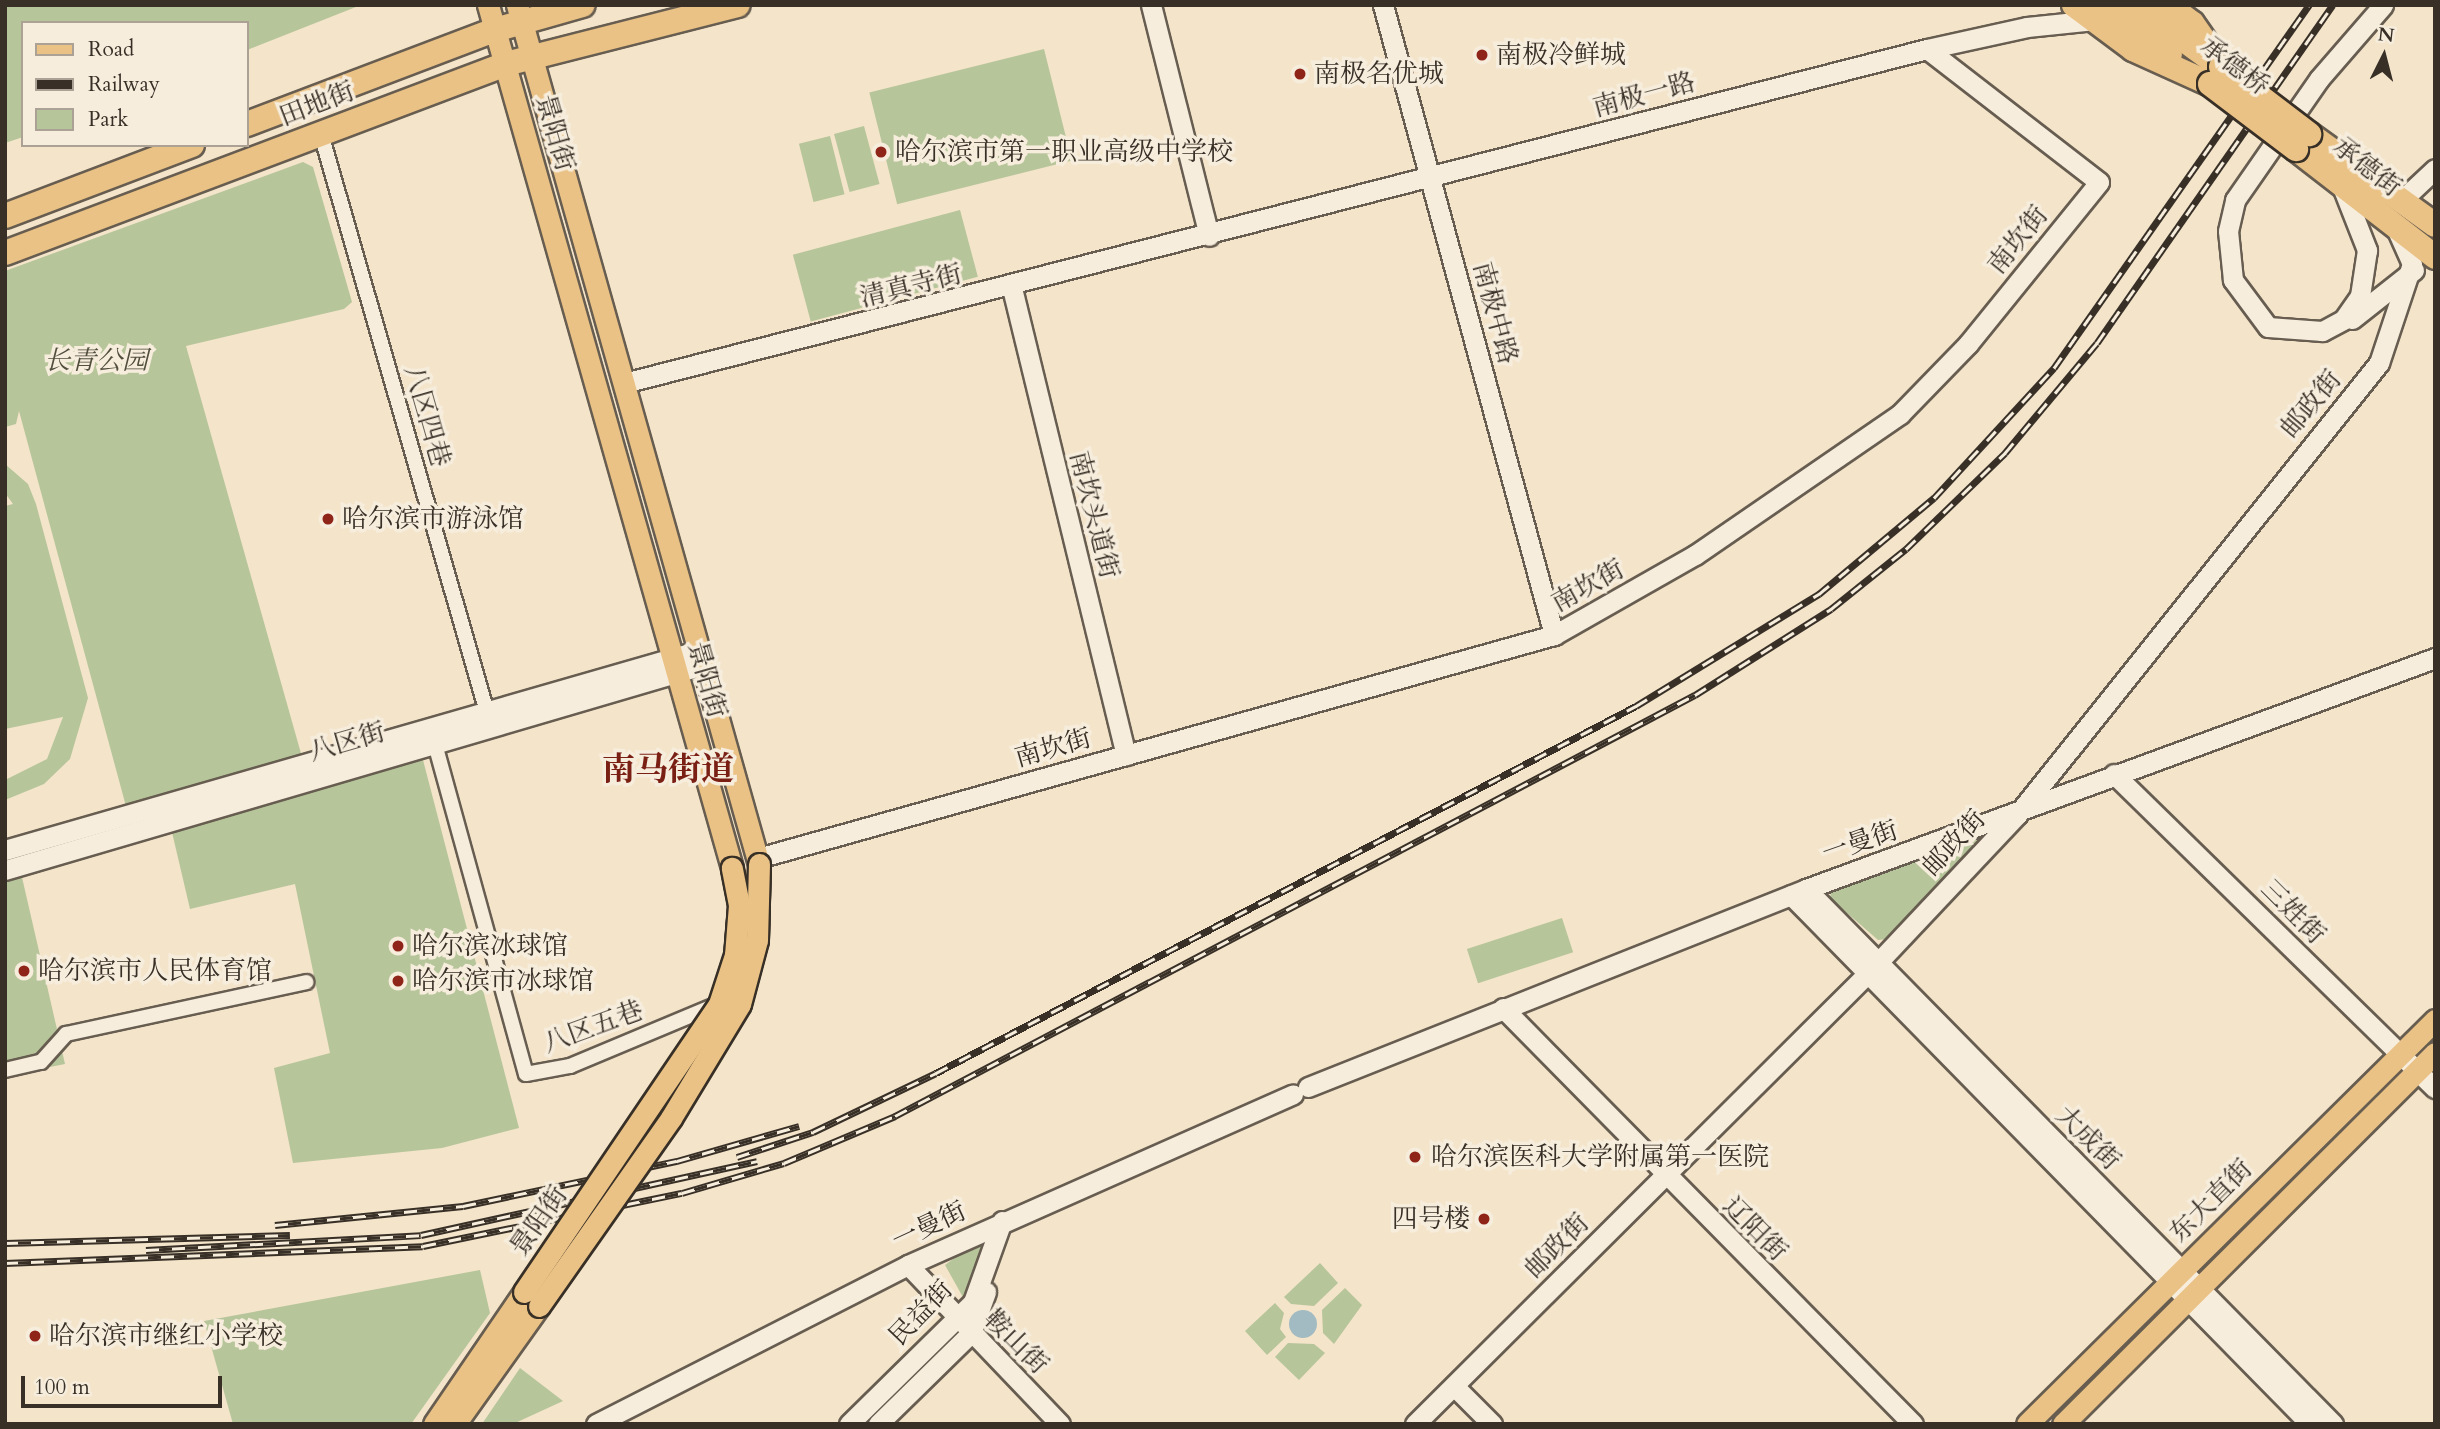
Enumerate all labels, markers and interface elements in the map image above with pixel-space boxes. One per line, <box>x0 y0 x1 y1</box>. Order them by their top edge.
legend <box>21 21 248 147</box>
north arrow <box>2349 21 2419 91</box>
text: N <box>2377 21 2396 49</box>
street label: 承德桥 <box>2194 30 2276 102</box>
text: Road <box>88 35 134 64</box>
place label: 南极冷鲜城 <box>1496 39 1626 71</box>
marker: 南极冷鲜城 <box>1474 47 1490 63</box>
place label: 南极名优城 <box>1314 58 1444 90</box>
marker: 南极名优城 <box>1292 66 1308 82</box>
street label: 南极一路 <box>1590 66 1698 124</box>
text: Railway <box>88 70 160 99</box>
street label: 田地街 <box>275 75 359 133</box>
street label: 景阳街 <box>529 91 581 175</box>
text: Park <box>88 105 128 134</box>
street label: 承德街 <box>2327 131 2407 203</box>
place label: 哈尔滨市第一职业高级中学校 <box>895 136 1233 168</box>
marker: 哈尔滨市第一职业高级中学校 <box>873 144 889 160</box>
street label: 南坎街 <box>1981 200 2055 280</box>
street label: 清真寺街 <box>857 258 965 314</box>
street label: 南极中路 <box>1466 259 1524 367</box>
park label: 长青公园 <box>44 345 148 377</box>
street label: 八区四巷 <box>398 362 456 470</box>
street label: 邮政街 <box>2274 364 2348 444</box>
street label: 南坎头道街 <box>1063 448 1125 582</box>
place label: 哈尔滨市游泳馆 <box>342 503 524 535</box>
marker: 哈尔滨市游泳馆 <box>320 511 336 527</box>
street label: 南坎街 <box>1546 553 1630 619</box>
street label: 景阳街 <box>681 638 733 722</box>
street label: 八区街 <box>305 716 389 768</box>
street label: 南坎街 <box>1011 722 1095 774</box>
district label: 南马街道 <box>602 750 734 790</box>
street label: 邮政街 <box>1916 804 1992 882</box>
street label: 一曼街 <box>1818 815 1902 869</box>
street label: 三姓街 <box>2254 873 2332 951</box>
place label: 哈尔滨冰球馆 <box>412 930 568 962</box>
marker: 哈尔滨冰球馆 <box>390 938 406 954</box>
place label: 哈尔滨市人民体育馆 <box>38 955 272 987</box>
marker: 哈尔滨市人民体育馆 <box>16 963 32 979</box>
place label: 哈尔滨市冰球馆 <box>412 965 594 997</box>
marker: 哈尔滨市冰球馆 <box>390 973 406 989</box>
street label: 八区五巷 <box>539 995 647 1059</box>
street label: 大成街 <box>2049 1099 2127 1177</box>
place label: 哈尔滨医科大学附属第一医院 <box>1431 1141 1769 1173</box>
marker: 哈尔滨医科大学附属第一医院 <box>1405 1147 1425 1167</box>
street label: 东大直街 <box>2163 1153 2259 1249</box>
street label: 景阳街 <box>504 1180 574 1262</box>
street label: 辽阳街 <box>1716 1190 1794 1268</box>
street label: 一曼街 <box>887 1195 971 1257</box>
place label: 四号楼 <box>1392 1203 1470 1235</box>
street label: 邮政街 <box>1518 1207 1596 1285</box>
marker: 四号楼 <box>1476 1211 1492 1227</box>
street label: 民益街 <box>883 1274 959 1352</box>
street label: 鞍山街 <box>977 1303 1055 1381</box>
place label: 哈尔滨市继红小学校 <box>49 1320 283 1352</box>
marker: 哈尔滨市继红小学校 <box>27 1328 43 1344</box>
scale bar <box>24 1362 226 1406</box>
text: 100 m <box>34 1373 90 1402</box>

